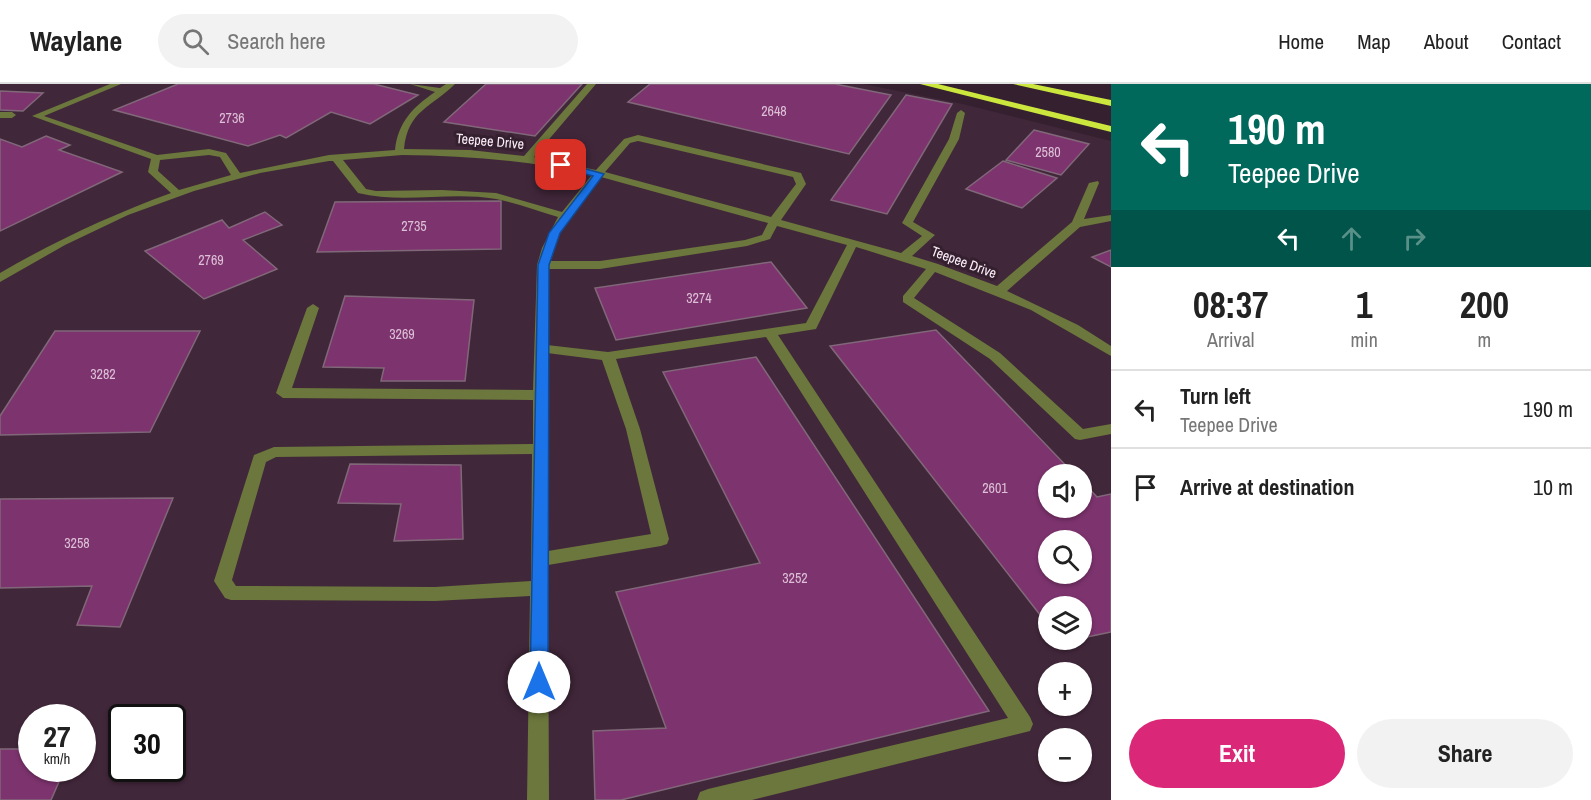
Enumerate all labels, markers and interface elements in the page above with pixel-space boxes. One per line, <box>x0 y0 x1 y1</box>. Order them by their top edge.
search box <box>158 14 578 68</box>
text: Waylane <box>30 22 122 60</box>
icon: search <box>179 25 212 58</box>
text: Search here <box>227 26 326 56</box>
text: Home <box>1278 27 1324 56</box>
text: Map <box>1357 27 1391 56</box>
text: About <box>1424 27 1469 56</box>
text: Contact <box>1502 27 1561 56</box>
text: 190 m <box>1228 101 1326 157</box>
house number: 2648 <box>761 102 787 120</box>
icon: left <box>1129 108 1207 186</box>
house number: 2736 <box>219 109 245 127</box>
street label: Teepee Drive <box>455 129 525 153</box>
pin <box>535 139 586 190</box>
house number: 2580 <box>1035 143 1061 161</box>
icon: arrive <box>544 148 577 181</box>
text: Teepee Drive <box>1228 155 1360 191</box>
house number: 2735 <box>401 217 427 235</box>
icon: left <box>1272 222 1305 255</box>
icon: ahead <box>1335 222 1368 255</box>
icon: right <box>1398 222 1431 255</box>
street label: Teepee Drive <box>929 242 999 282</box>
house number: 2769 <box>198 251 224 269</box>
text: 08:37 <box>1193 281 1268 329</box>
text: 1 <box>1356 281 1372 329</box>
text: 200 <box>1460 281 1509 329</box>
house number: 3274 <box>686 289 712 307</box>
house number: 3269 <box>389 325 415 343</box>
text: Arrival <box>1207 326 1254 353</box>
text: min <box>1350 326 1378 353</box>
text: m <box>1478 326 1491 353</box>
house number: 3282 <box>90 365 116 383</box>
text: Turn left <box>1180 381 1251 411</box>
icon: left <box>1129 393 1162 426</box>
text: 190 m <box>1523 394 1573 424</box>
text: Teepee Drive <box>1180 411 1278 438</box>
map controls <box>1038 464 1092 782</box>
button: sound <box>1038 464 1092 518</box>
icon: arrive <box>1129 471 1162 504</box>
text: Arrive at destination <box>1180 472 1354 502</box>
text: 10 m <box>1533 472 1573 502</box>
house number: 2601 <box>982 479 1008 497</box>
button: search <box>1038 530 1092 584</box>
house number: 3258 <box>64 534 90 552</box>
house number: 3252 <box>782 569 808 587</box>
button: layers <box>1038 596 1092 650</box>
position arrow <box>507 650 571 714</box>
button: + <box>1038 662 1092 716</box>
speed limit sign: 30 <box>108 704 186 782</box>
text: 27 <box>43 716 71 756</box>
button: Exit <box>1129 719 1345 788</box>
button: Share <box>1357 719 1573 788</box>
button: − <box>1038 728 1092 782</box>
text: km/h <box>44 748 70 769</box>

